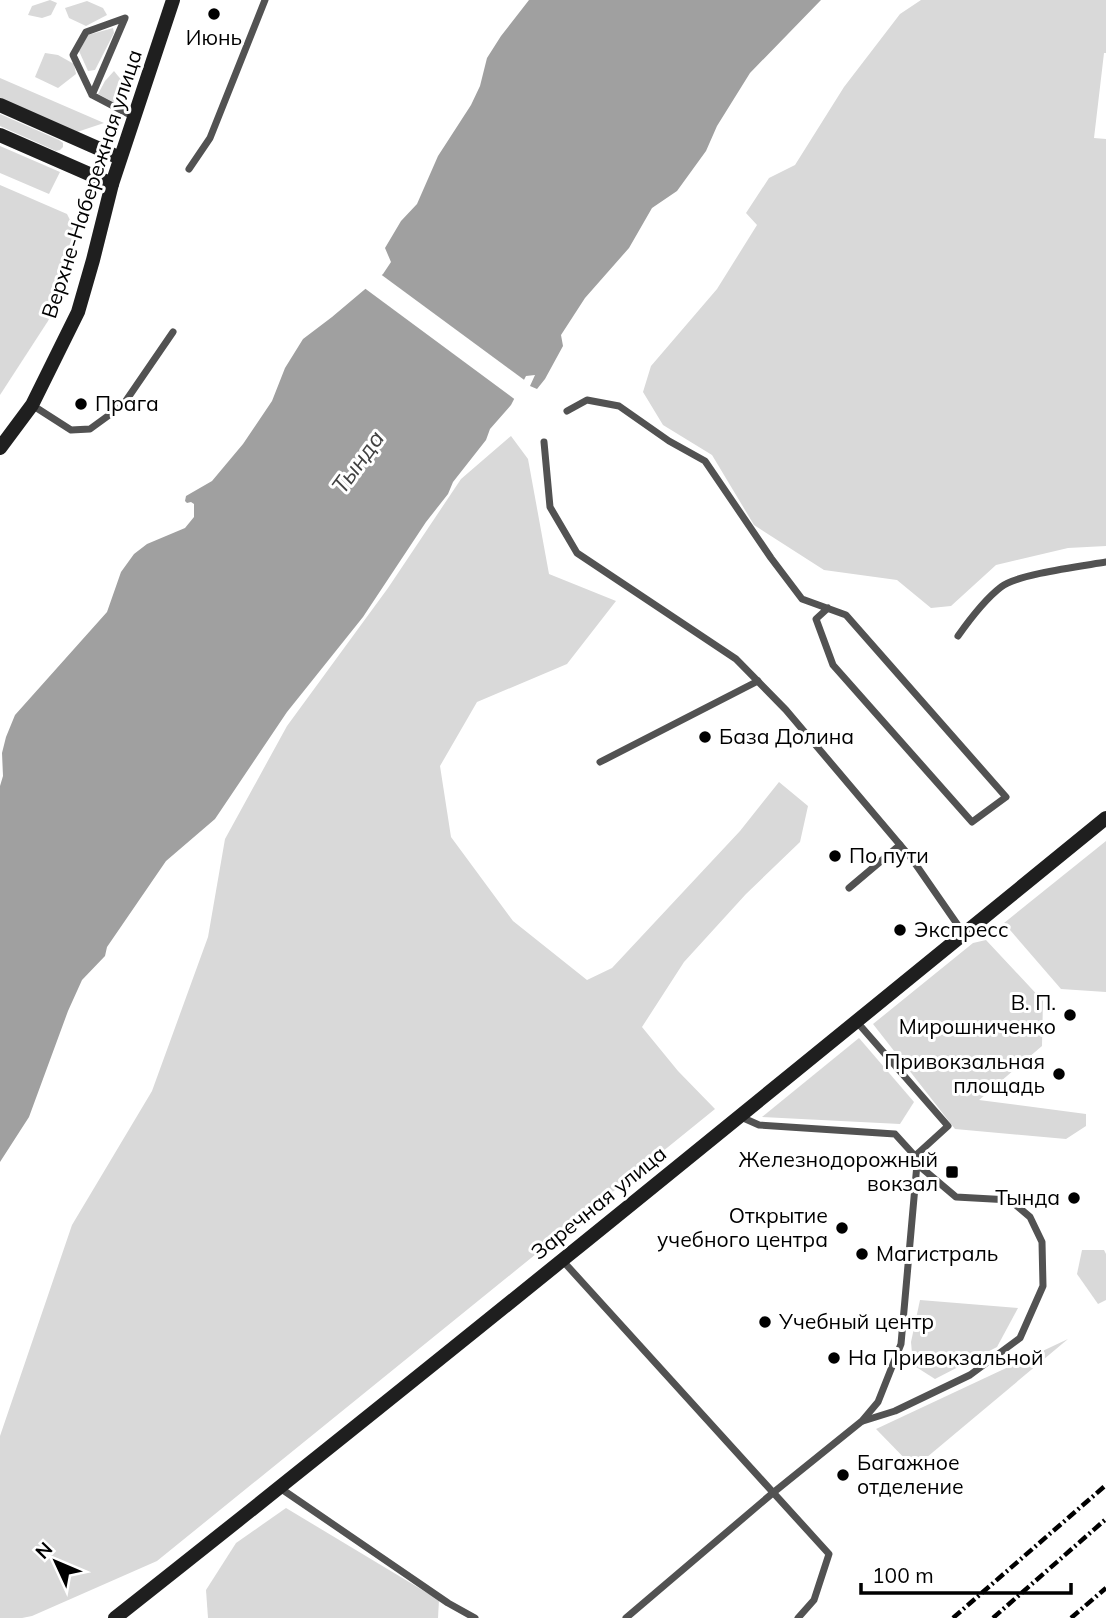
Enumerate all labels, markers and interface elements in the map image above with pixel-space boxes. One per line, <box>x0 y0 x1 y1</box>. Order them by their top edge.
marker: Июнь <box>206 6 222 22</box>
place label: Июнь <box>186 24 242 50</box>
street label: Верхне-Набережная улица <box>35 46 147 321</box>
place label: Прага <box>95 390 159 416</box>
marker: Прага <box>73 396 89 412</box>
water label: Тында <box>325 424 390 499</box>
place label: База Долина <box>719 723 854 749</box>
marker: База Долина <box>697 729 713 745</box>
place label: По пути <box>849 842 929 868</box>
marker: По пути <box>827 848 843 864</box>
place label: Экспресс <box>914 916 1009 942</box>
marker: Экспресс <box>892 922 908 938</box>
place label: В. П. Мирошниченко <box>899 989 1056 1039</box>
marker: В. П. Мирошниченко <box>1062 1007 1078 1023</box>
place label: Привокзальная площадь <box>884 1048 1045 1098</box>
marker: Привокзальная площадь <box>1051 1066 1067 1082</box>
street label: Заречная улица <box>526 1140 671 1265</box>
place label: Железнодорожный вокзал <box>739 1146 938 1196</box>
marker: Железнодорожный вокзал <box>944 1164 960 1180</box>
place label: Тында <box>995 1184 1060 1210</box>
marker: Тында <box>1066 1190 1082 1206</box>
place label: Открытие учебного центра <box>657 1202 828 1252</box>
marker: Открытие учебного центра <box>834 1220 850 1236</box>
place label: Магистраль <box>876 1240 998 1266</box>
marker: Магистраль <box>854 1246 870 1262</box>
place label: Учебный центр <box>778 1308 934 1334</box>
marker: Учебный центр <box>757 1314 773 1330</box>
place label: На Привокзальной <box>848 1344 1044 1370</box>
marker: На Привокзальной <box>826 1350 842 1366</box>
place label: Багажное отделение <box>857 1449 964 1499</box>
marker: Багажное отделение <box>835 1467 851 1483</box>
north arrow <box>21 1527 91 1597</box>
text: N <box>30 1537 57 1564</box>
scale bar <box>861 1552 1071 1596</box>
text: 100 m <box>872 1562 934 1588</box>

